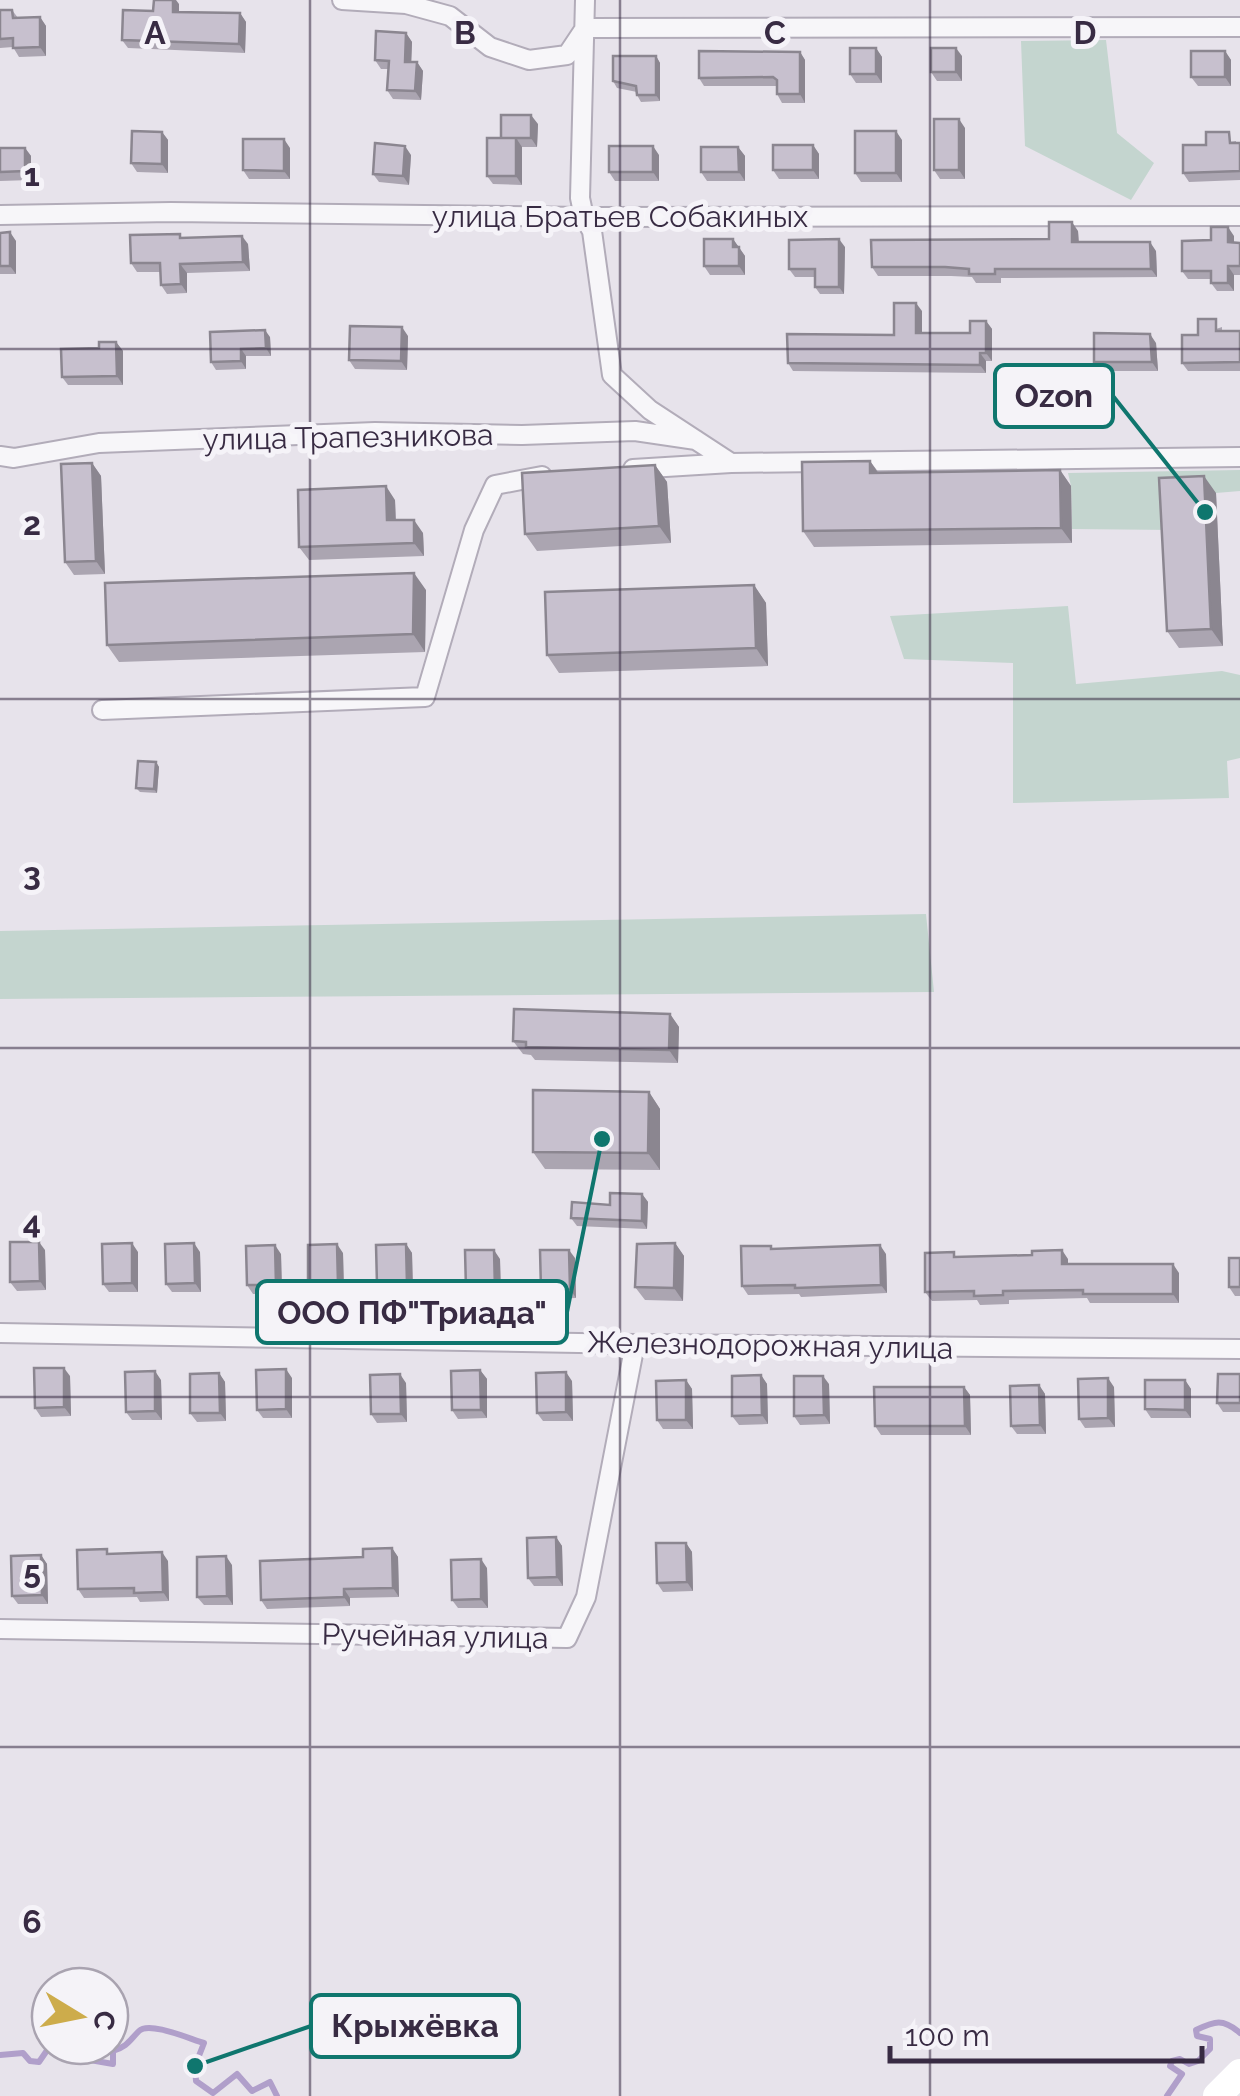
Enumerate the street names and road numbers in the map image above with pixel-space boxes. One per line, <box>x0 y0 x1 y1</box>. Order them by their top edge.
street label: улица Братьев Собакиных <box>432 199 808 234</box>
street label: улица Трапезникова <box>202 417 494 457</box>
street label: Железнодорожная улица <box>587 1324 953 1366</box>
street label: Ручейная улица <box>321 1617 549 1655</box>

